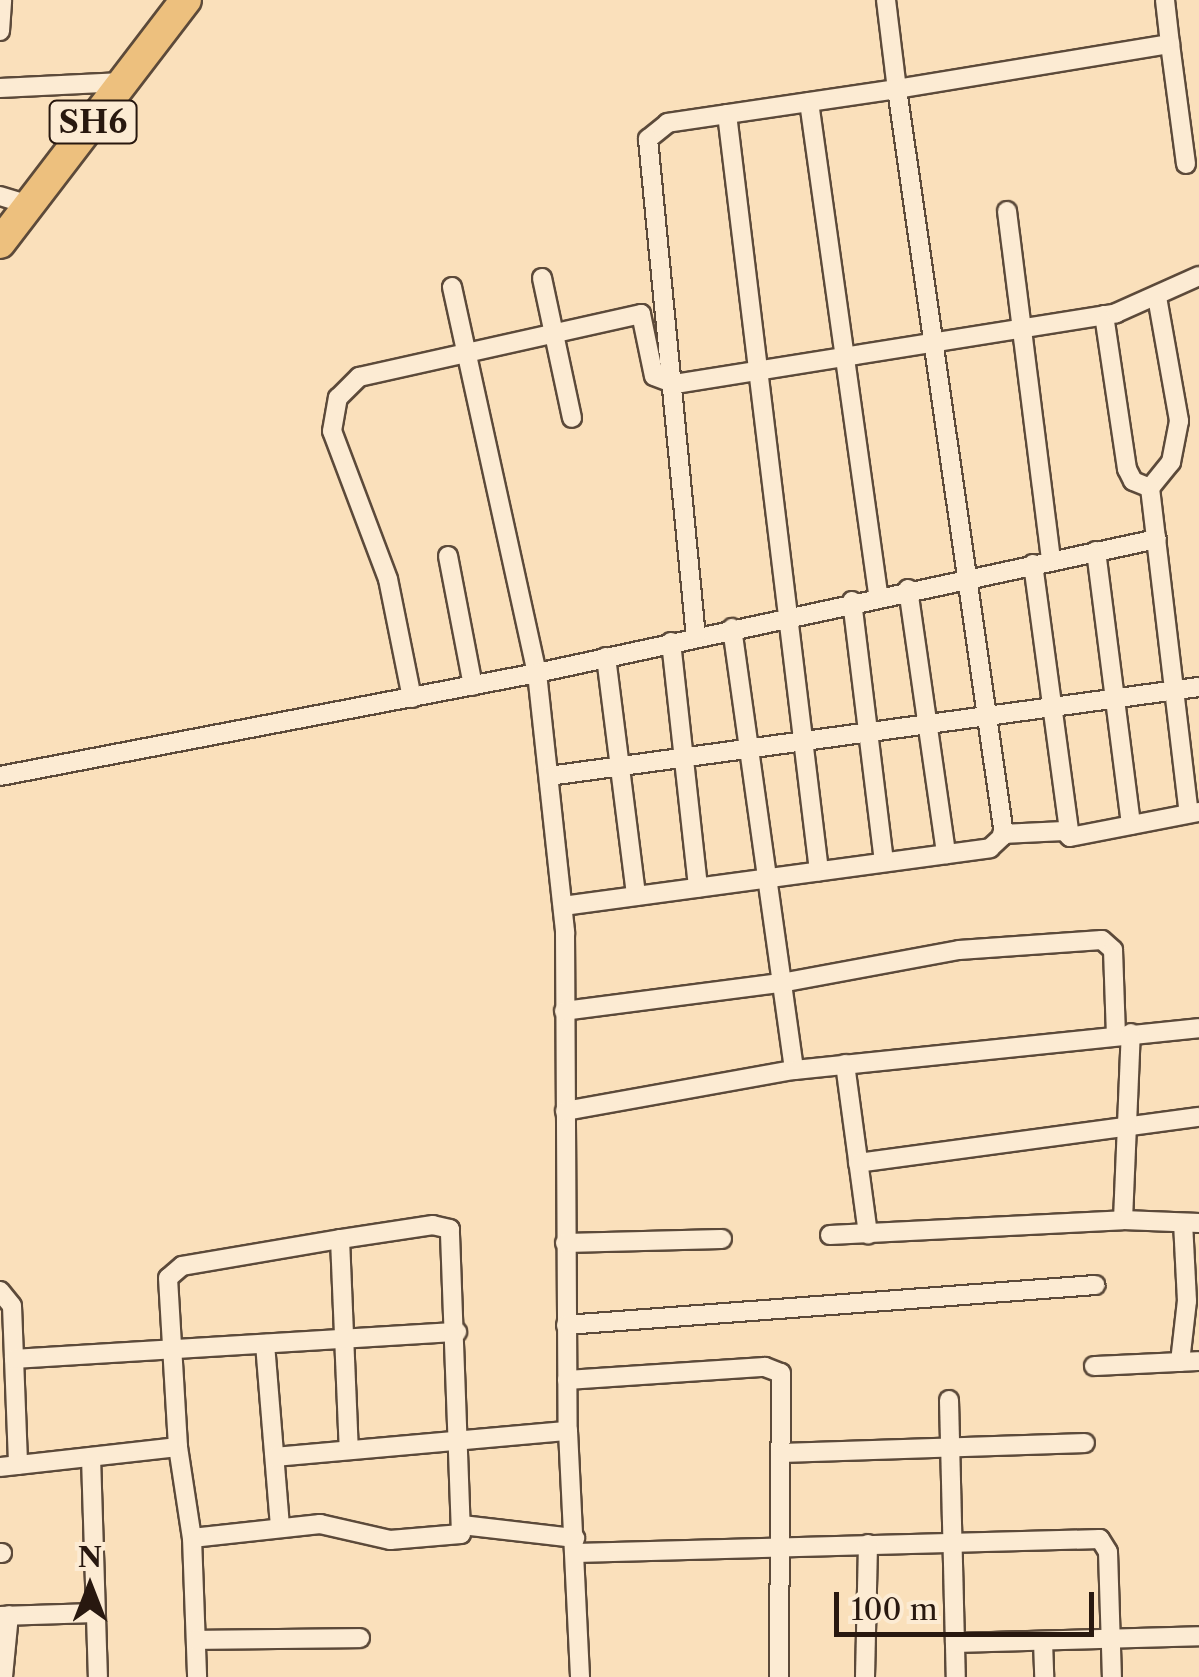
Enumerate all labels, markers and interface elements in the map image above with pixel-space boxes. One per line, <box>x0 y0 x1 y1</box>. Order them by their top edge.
road number: SH6 <box>48 95 138 149</box>
north arrow <box>40 1537 140 1637</box>
text: N <box>78 1540 102 1574</box>
scale bar <box>839 1572 1099 1634</box>
text: 100 m <box>851 1591 938 1628</box>

